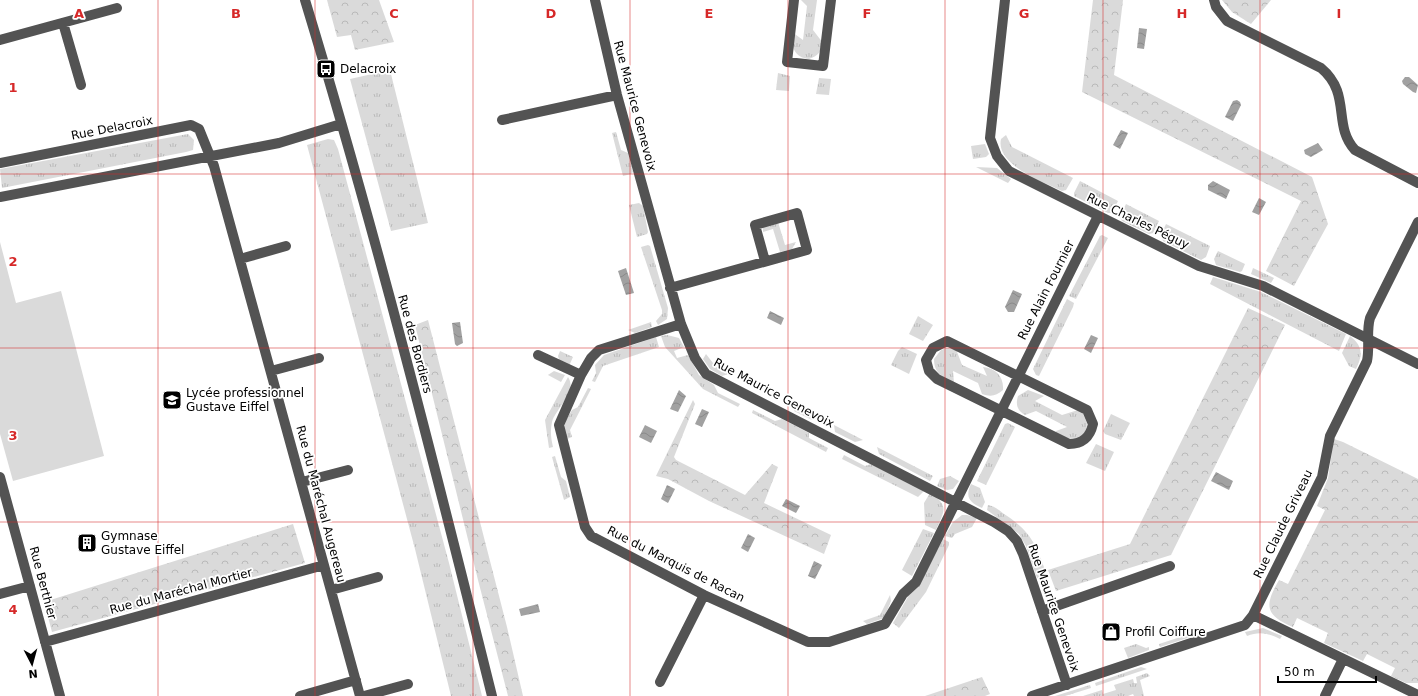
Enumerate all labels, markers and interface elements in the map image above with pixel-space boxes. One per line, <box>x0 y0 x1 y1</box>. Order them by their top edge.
text: A <box>74 6 84 21</box>
text: B <box>231 6 241 21</box>
text: C <box>389 6 399 21</box>
text: D <box>546 6 557 21</box>
text: E <box>705 6 713 21</box>
text: F <box>863 6 871 21</box>
text: G <box>1019 6 1029 21</box>
text: H <box>1177 6 1187 21</box>
text: I <box>1337 6 1341 21</box>
street label: Rue Maurice Genevoix <box>611 39 659 173</box>
bus stop icon: Delacroix <box>315 58 337 80</box>
place label: Delacroix <box>340 62 396 76</box>
text: 1 <box>8 80 18 95</box>
street label: Rue Delacroix <box>70 113 154 143</box>
street label: Rue Charles Péguy <box>1085 190 1191 252</box>
street label: Rue Alain Fournier <box>1015 238 1077 342</box>
text: 2 <box>8 254 18 269</box>
street label: Rue des Bordiers <box>395 293 435 395</box>
street label: Rue Maurice Genevoix <box>711 355 837 431</box>
place label: Lycée professionnel Gustave Eiffel <box>186 386 304 414</box>
school or university icon: Lycée professionnel Gustave Eiffel <box>161 389 183 411</box>
street label: Rue du Maréchal Augereau <box>293 424 349 584</box>
text: 3 <box>8 428 18 443</box>
street label: Rue Claude Griveau <box>1251 467 1315 581</box>
street label: Rue du Marquis de Racan <box>605 523 747 605</box>
place label: Gymnase Gustave Eiffel <box>101 529 184 557</box>
building icon: Gymnase Gustave Eiffel <box>76 532 98 554</box>
street label: Rue Maurice Genevoix <box>1025 542 1083 674</box>
street label: Rue Berthier <box>27 545 59 621</box>
street label: Rue du Maréchal Mortier <box>108 565 254 617</box>
text: 4 <box>8 602 18 617</box>
shop icon: Profil Coiffure <box>1100 621 1122 643</box>
place label: Profil Coiffure <box>1125 625 1206 639</box>
north arrow <box>12 644 52 684</box>
scale bar <box>1278 658 1376 684</box>
text: 50 m <box>1284 665 1315 679</box>
text: N <box>28 667 38 680</box>

